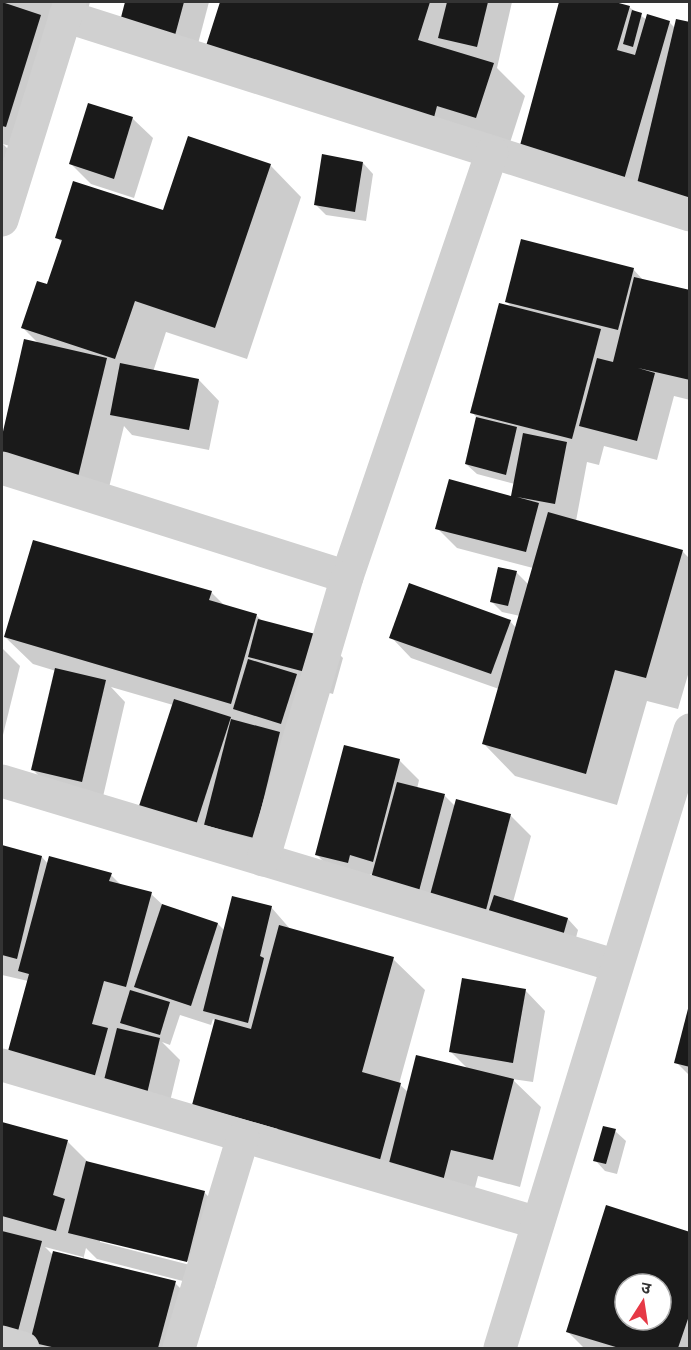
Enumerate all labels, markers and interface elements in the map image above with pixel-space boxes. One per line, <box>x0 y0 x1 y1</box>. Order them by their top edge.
north arrow <box>613 1272 673 1332</box>
text: उ <box>639 1276 654 1299</box>

